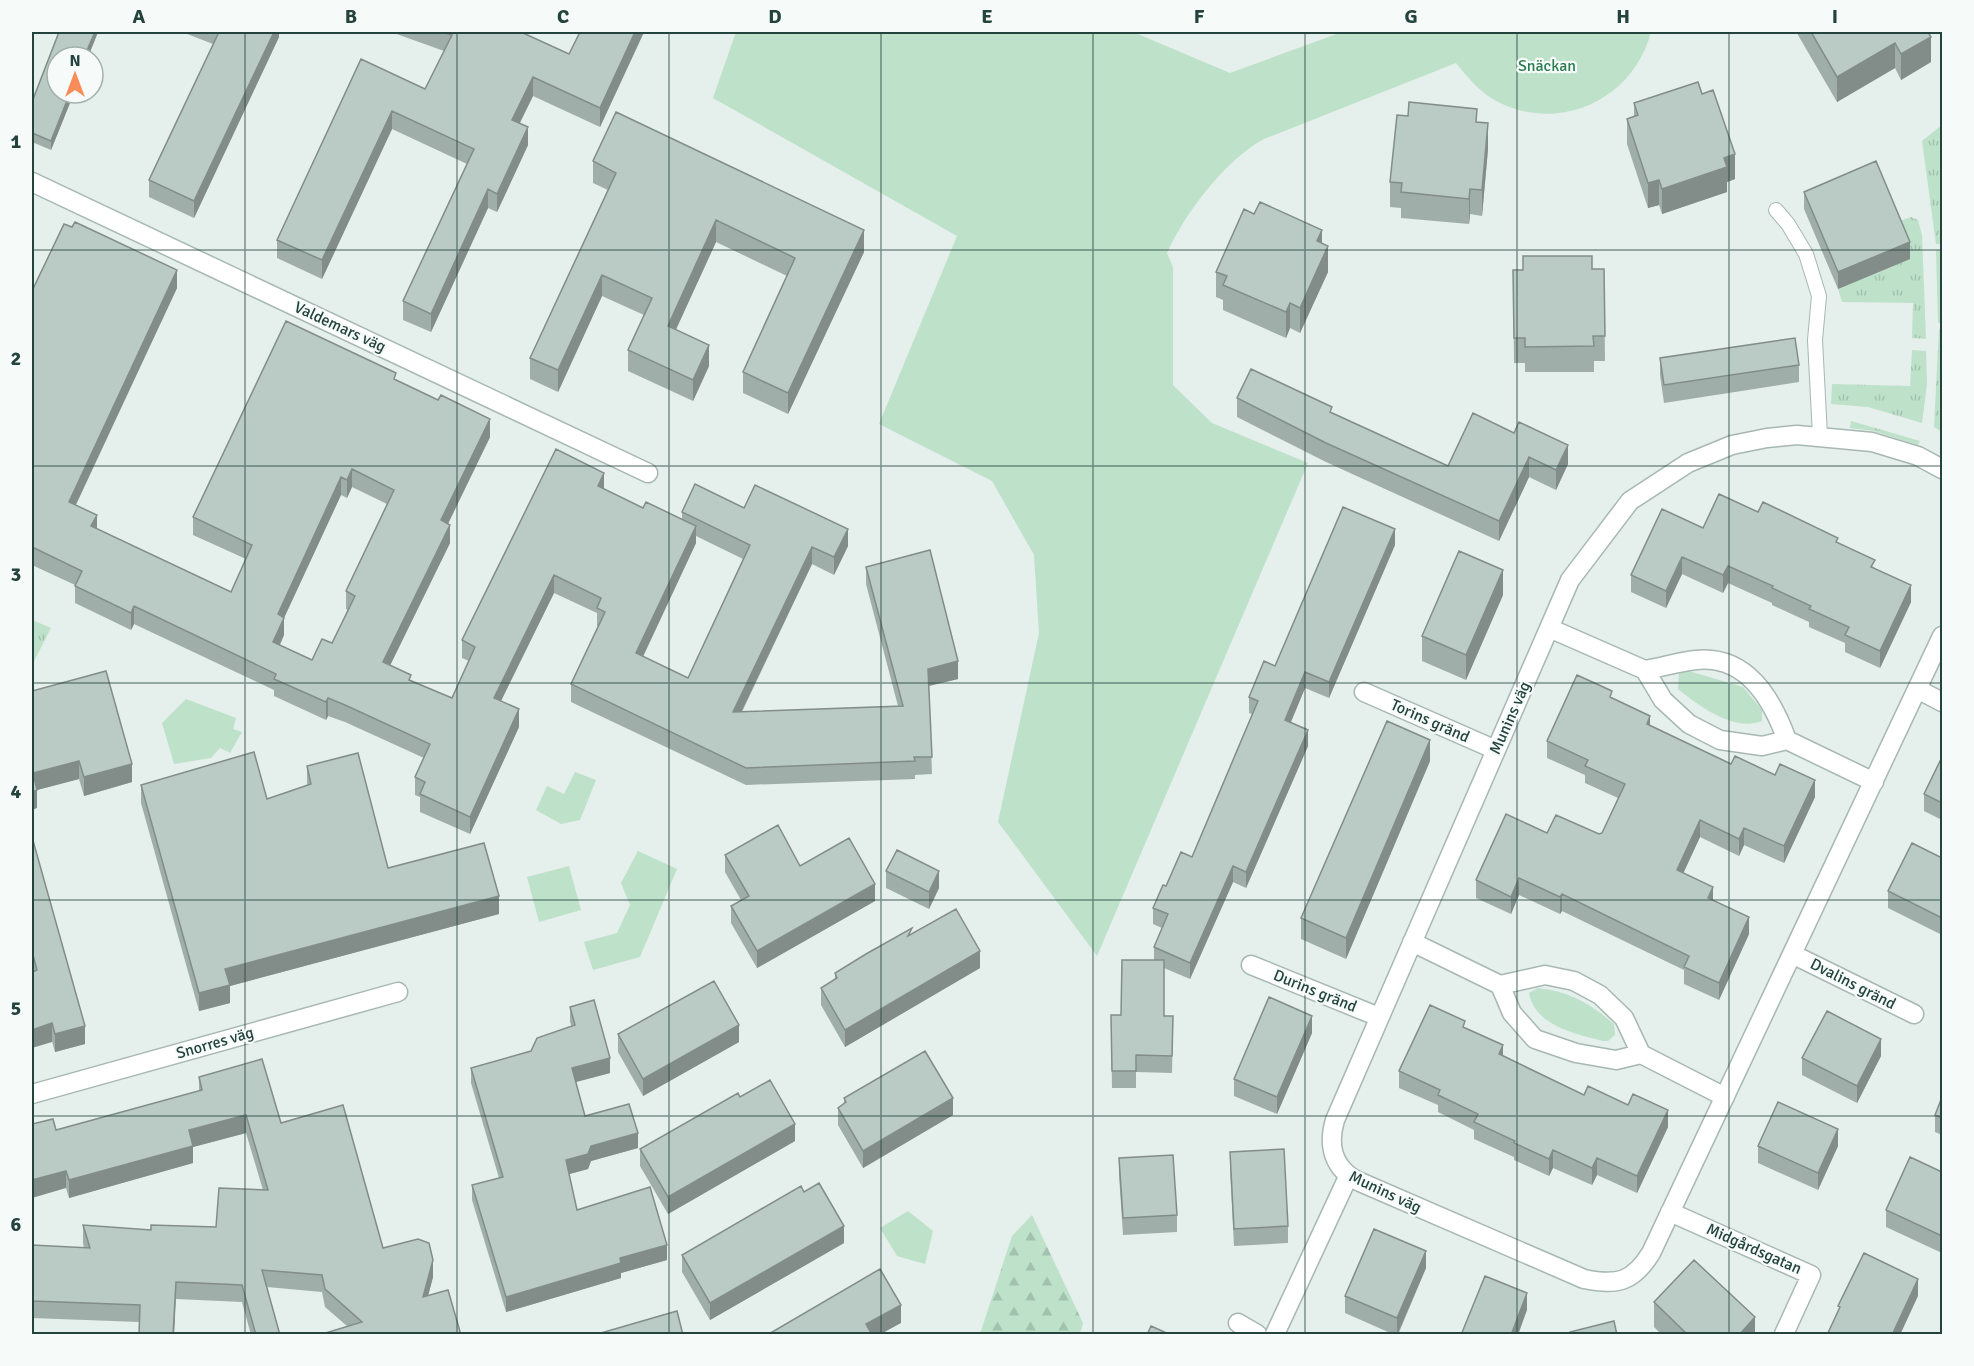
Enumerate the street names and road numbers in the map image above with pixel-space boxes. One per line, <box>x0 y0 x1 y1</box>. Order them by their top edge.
street label: Valdemars väg <box>291 297 389 357</box>
street label: Munins väg <box>1485 678 1535 758</box>
street label: Torins gränd <box>1387 695 1473 747</box>
street label: Dvalins gränd <box>1807 954 1899 1014</box>
street label: Durins gränd <box>1270 965 1360 1017</box>
street label: Snorres väg <box>174 1022 256 1064</box>
street label: Munins väg <box>1346 1167 1424 1217</box>
street label: Midgårdsgatan <box>1703 1219 1805 1279</box>

